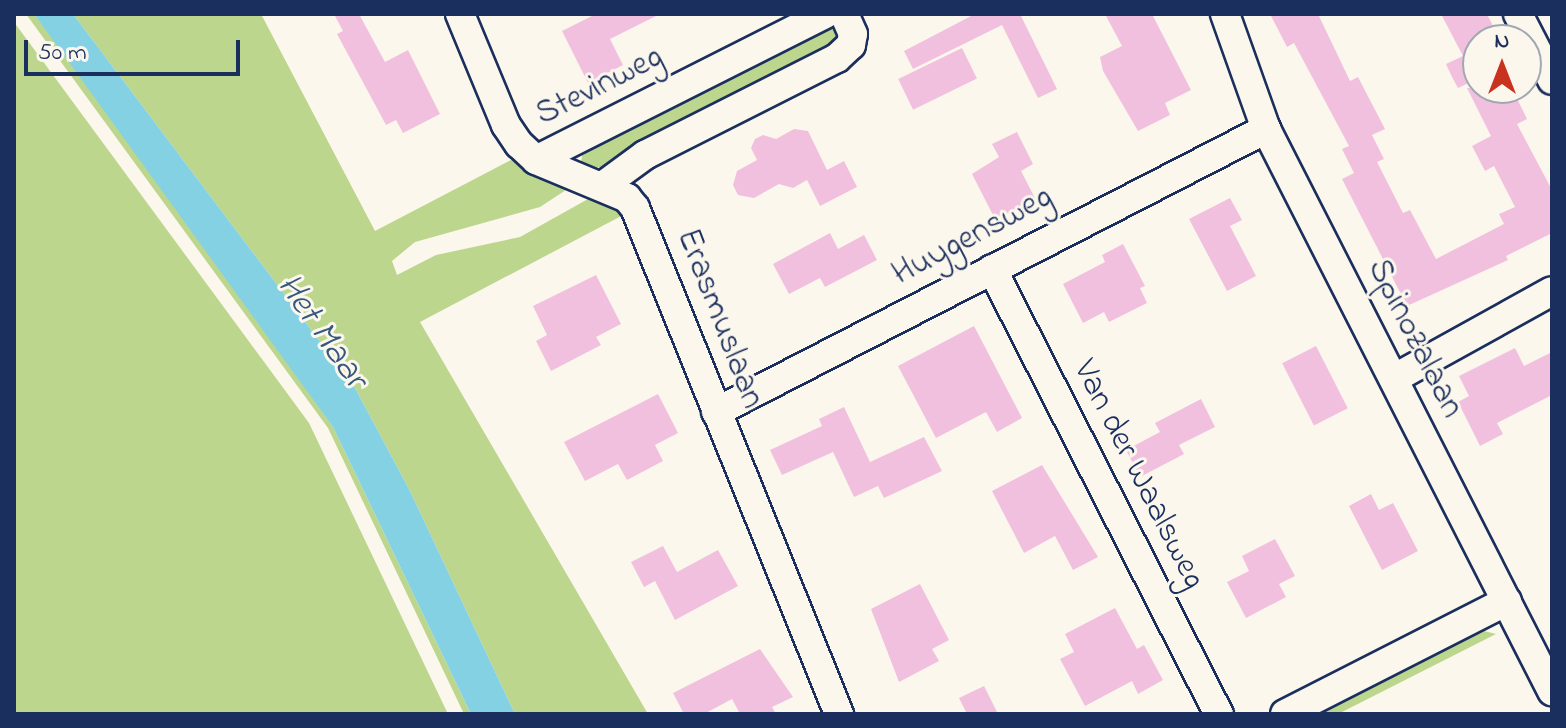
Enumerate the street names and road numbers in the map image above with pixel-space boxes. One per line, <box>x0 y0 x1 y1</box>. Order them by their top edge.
street label: Stevinweg <box>530 38 670 136</box>
street label: Huygensweg <box>886 178 1060 296</box>
street label: Erasmuslaan <box>666 223 772 415</box>
street label: Spinozalaan <box>1357 253 1471 425</box>
street label: Van der Waalsweg <box>1063 354 1213 596</box>

